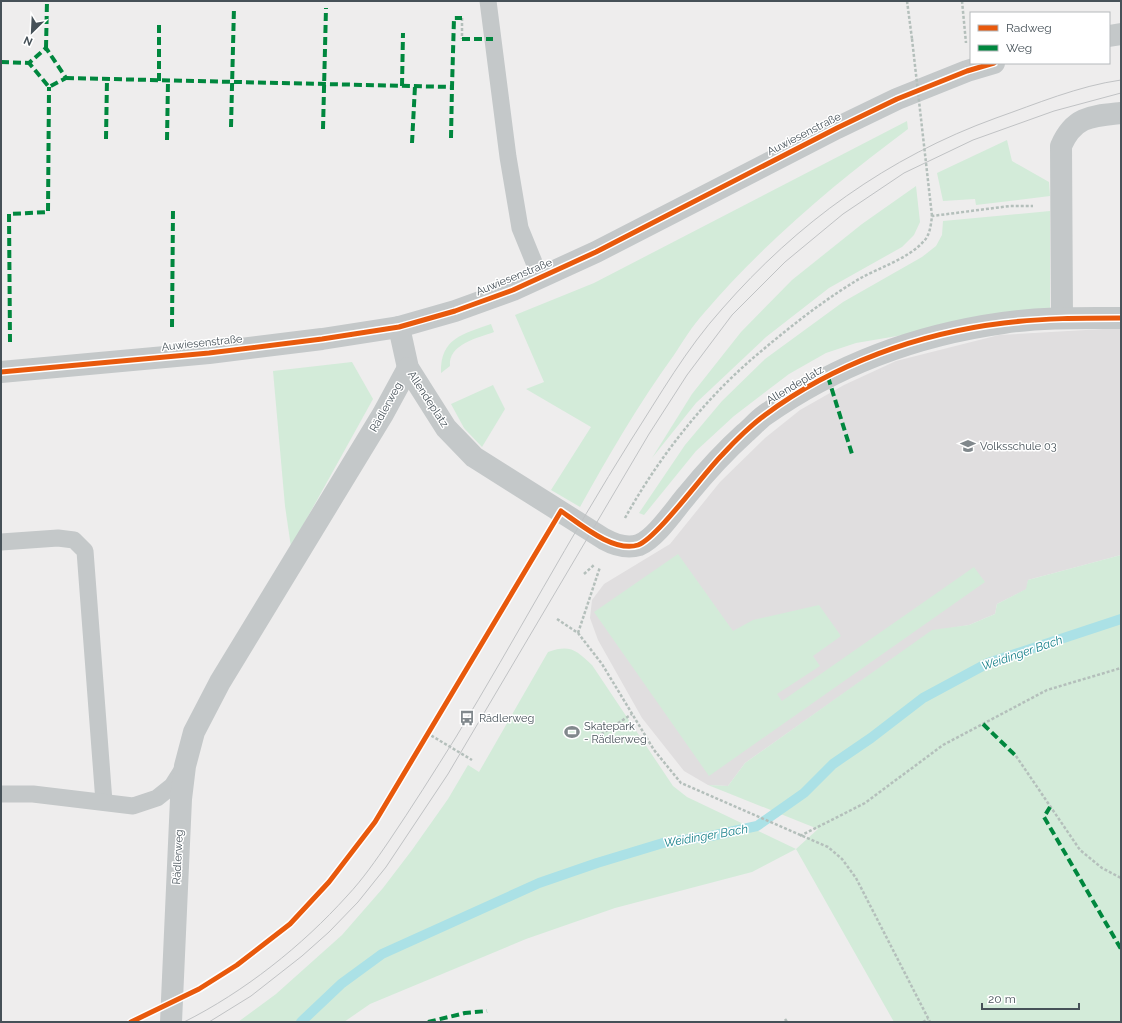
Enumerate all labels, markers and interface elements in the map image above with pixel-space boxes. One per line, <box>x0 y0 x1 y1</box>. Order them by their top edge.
north arrow <box>12 12 52 52</box>
legend <box>970 12 1110 64</box>
text: Radweg <box>1006 21 1052 35</box>
text: N <box>22 33 35 48</box>
text: Weg <box>1006 41 1032 55</box>
street label: Auwiesenstraße <box>765 110 844 158</box>
street label: Auwiesenstraße <box>474 256 555 298</box>
street label: Auwiesenstraße <box>161 332 244 354</box>
street label: Allendeplatz <box>764 363 826 407</box>
street label: Allendeplatz <box>405 368 451 430</box>
street label: Rädlerweg <box>367 380 405 434</box>
school or university icon: Volksschule 03 <box>959 437 977 455</box>
place label: Volksschule 03 <box>980 440 1057 453</box>
water label: Weidinger Bach <box>980 632 1065 673</box>
bus stop icon: Rädlerweg <box>458 709 476 727</box>
place label: Rädlerweg <box>479 712 534 725</box>
place label: Skatepark - Rädlerweg <box>584 720 647 746</box>
sports icon: Skatepark - Rädlerweg <box>563 723 581 741</box>
water label: Weidinger Bach <box>663 822 749 850</box>
street label: Rädlerweg <box>170 829 186 885</box>
scale bar <box>982 985 1079 1011</box>
text: 20 m <box>988 992 1016 1006</box>

